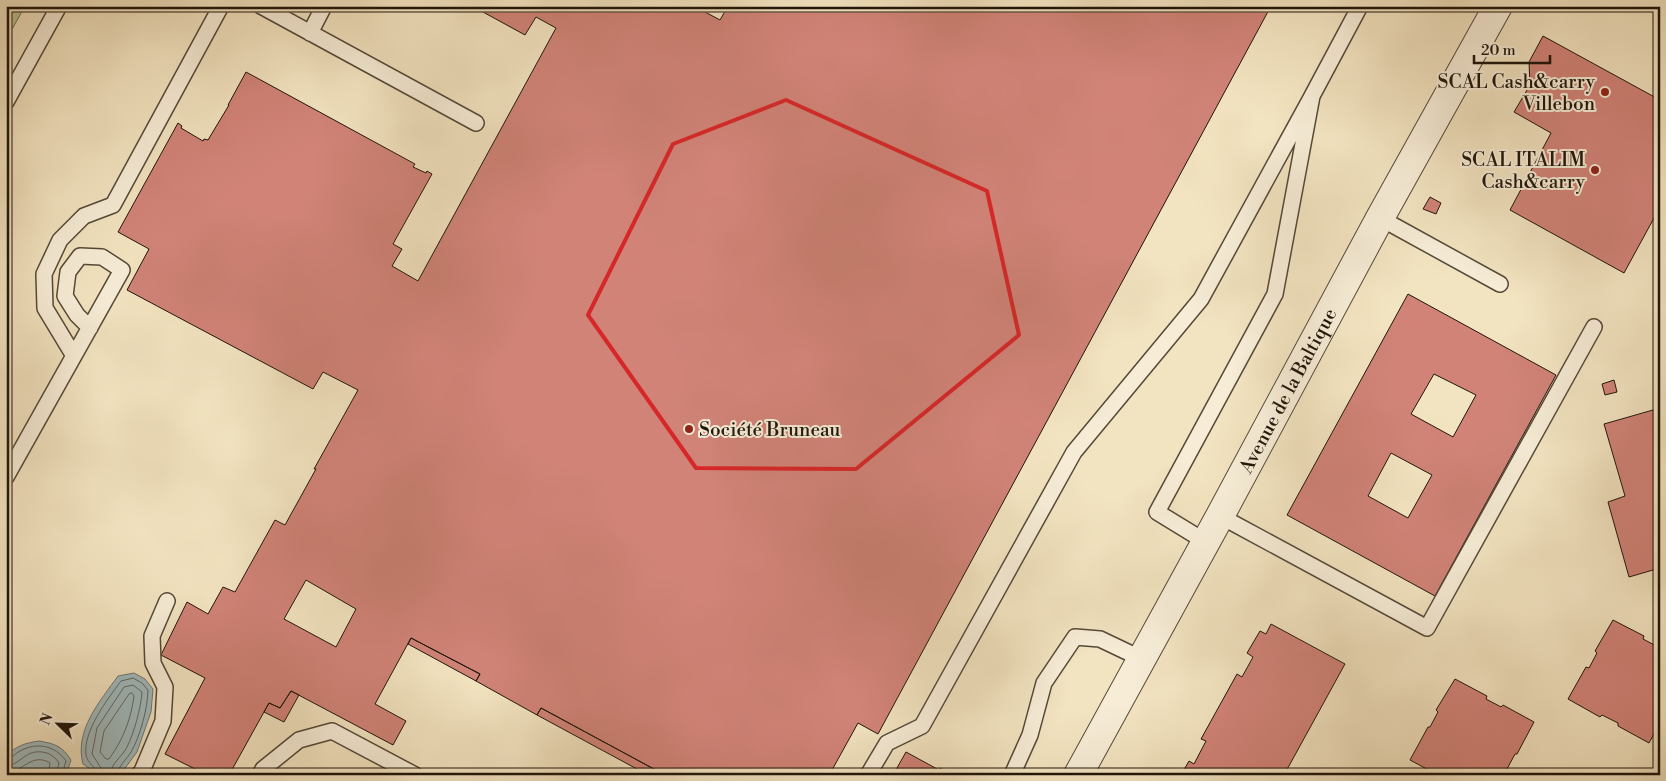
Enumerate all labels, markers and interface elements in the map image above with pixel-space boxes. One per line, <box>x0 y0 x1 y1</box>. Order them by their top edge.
scale bar <box>1474 32 1550 64</box>
text: 20 m <box>1481 41 1516 60</box>
place label: SCAL Cash&carry Villebon <box>1438 70 1596 116</box>
marker: SCAL Cash&carry Villebon <box>1599 86 1611 98</box>
place label: SCAL ITALIM Cash&carry <box>1461 148 1586 194</box>
marker: SCAL ITALIM Cash&carry <box>1589 164 1601 176</box>
street label: Avenue de la Baltique <box>1234 304 1342 478</box>
place label: Société Bruneau <box>699 418 841 442</box>
marker: Société Bruneau <box>683 423 695 435</box>
north arrow <box>32 698 82 748</box>
text: N <box>37 711 57 728</box>

